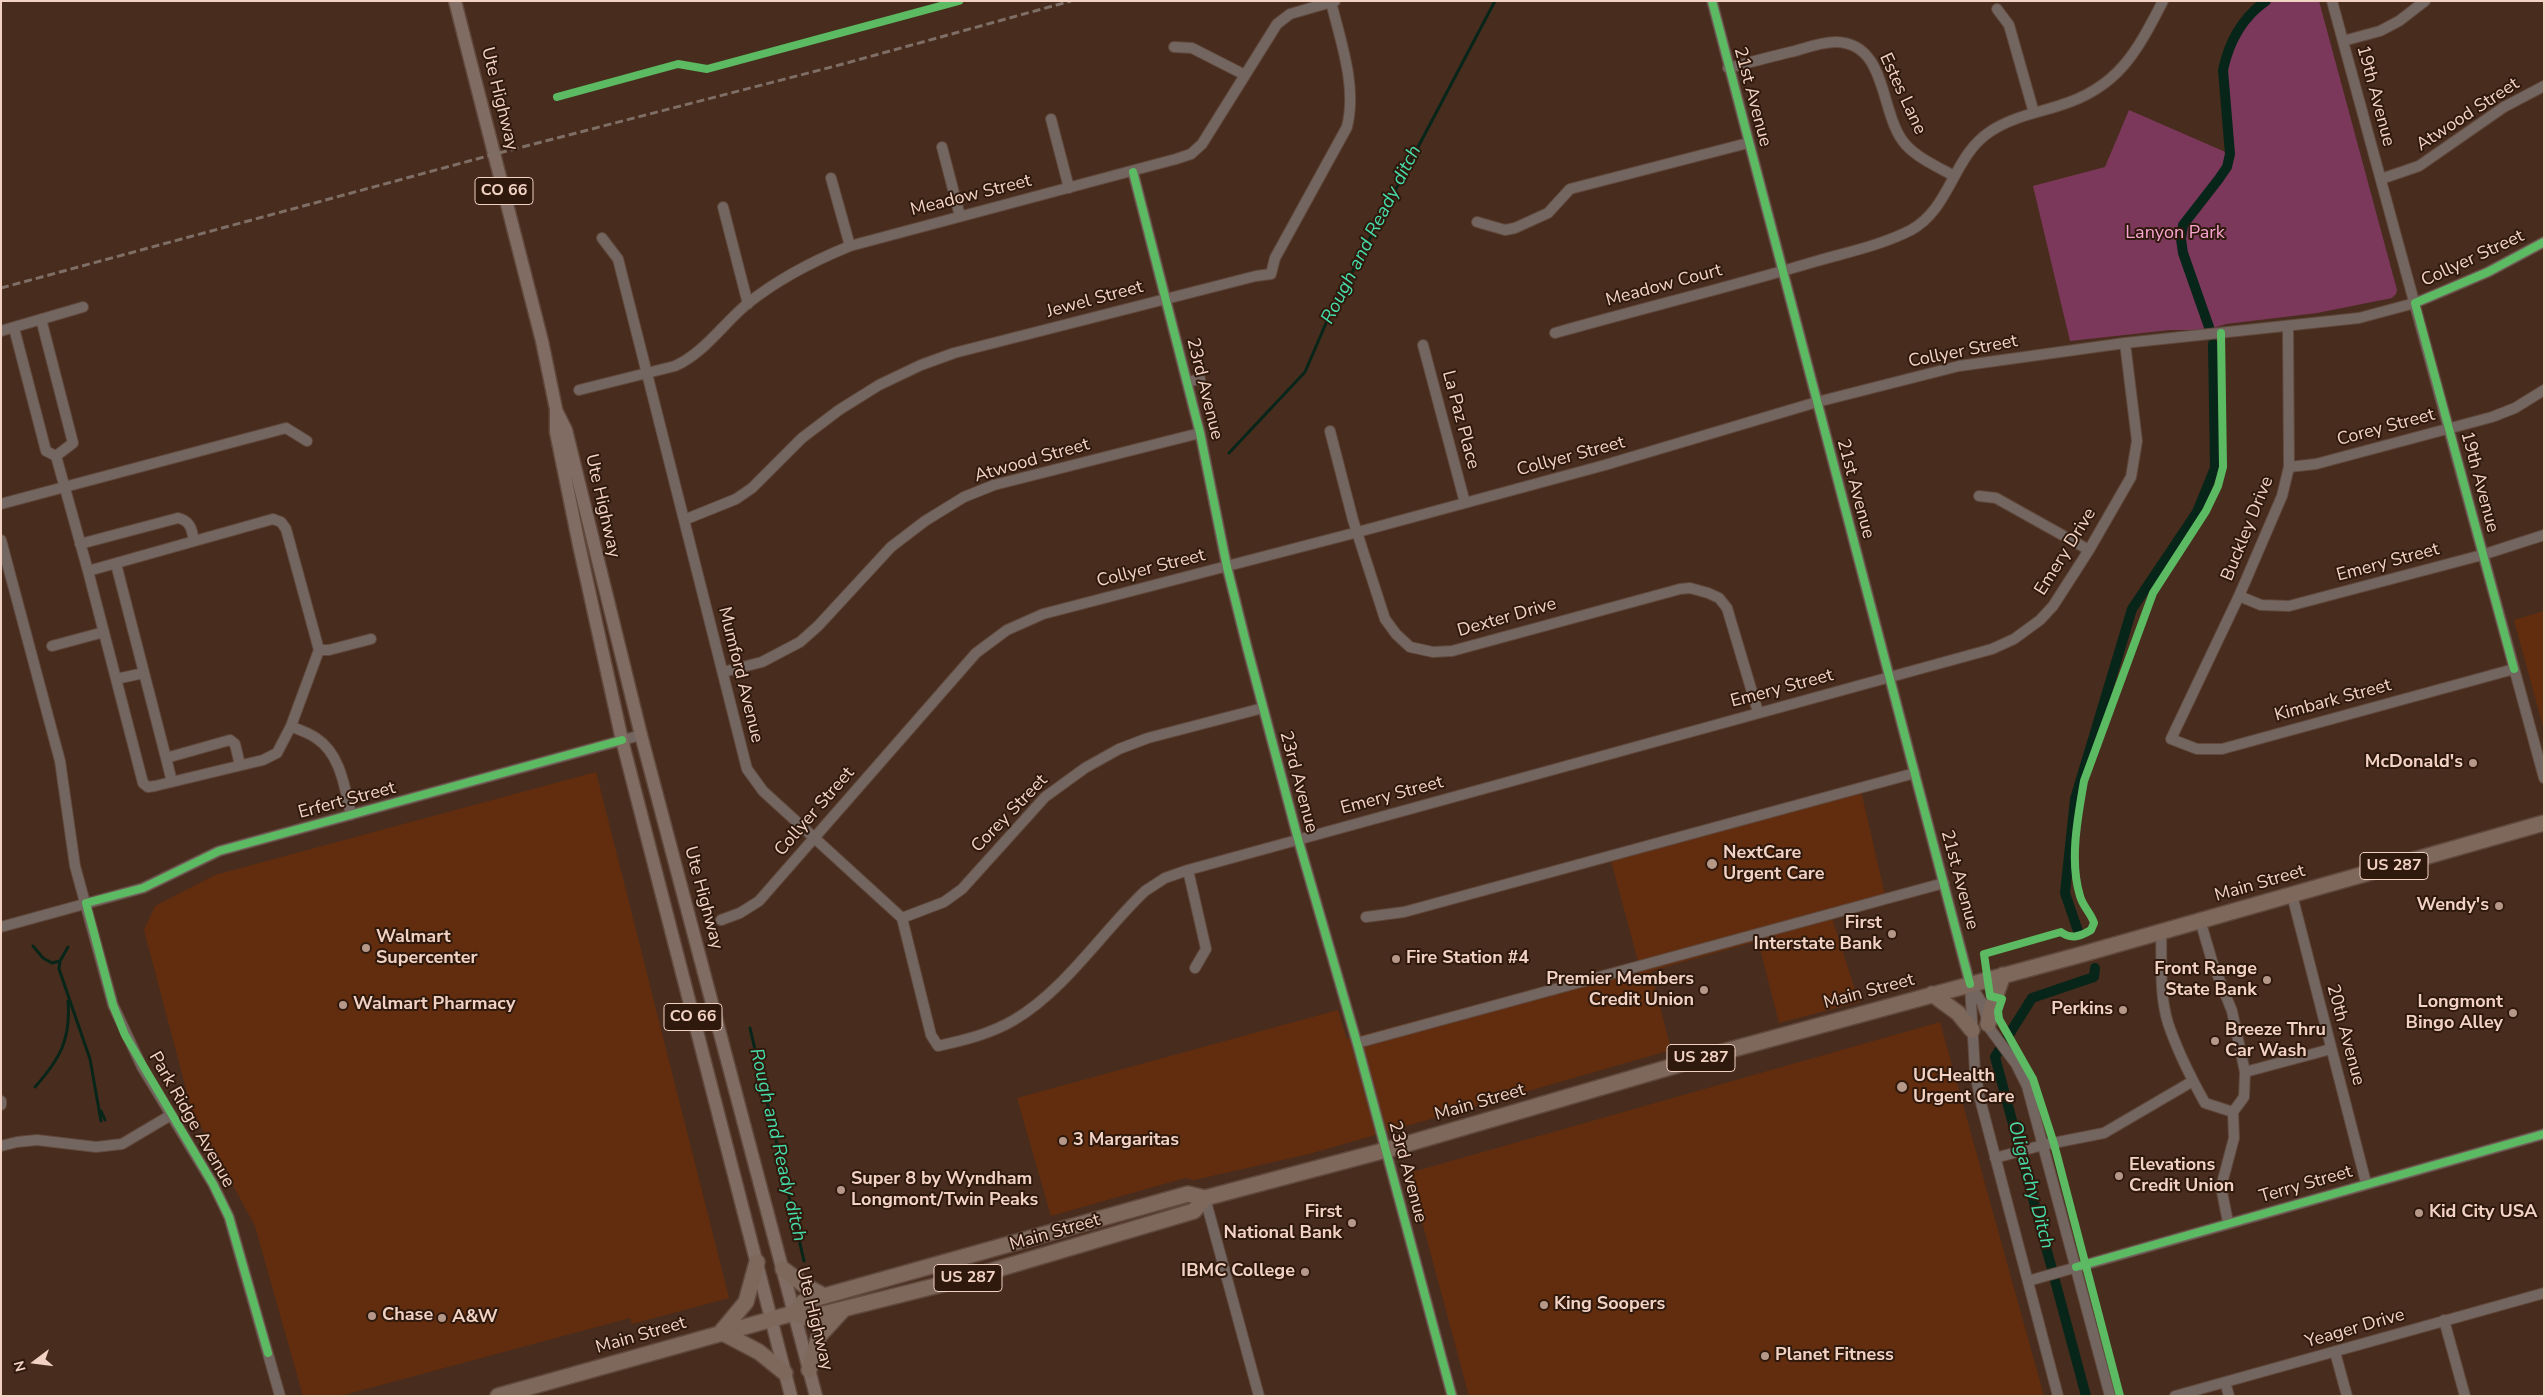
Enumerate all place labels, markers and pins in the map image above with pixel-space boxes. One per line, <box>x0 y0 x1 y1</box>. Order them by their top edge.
place label: McDonald's <box>2365 752 2463 774</box>
marker: McDonald's <box>2467 757 2479 769</box>
place label: NextCare Urgent Care <box>1723 843 1825 886</box>
marker: NextCare Urgent Care <box>1705 857 1719 871</box>
place label: Wendy's <box>2416 895 2489 917</box>
marker: Wendy's <box>2493 900 2505 912</box>
place label: First Interstate Bank <box>1754 913 1882 956</box>
place label: Walmart Supercenter <box>376 927 477 970</box>
marker: First Interstate Bank <box>1886 928 1898 940</box>
marker: Walmart Supercenter <box>360 942 372 954</box>
place label: Fire Station #4 <box>1406 948 1529 970</box>
marker: Fire Station #4 <box>1390 953 1402 965</box>
place label: Front Range State Bank <box>2154 959 2257 1002</box>
place label: Premier Members Credit Union <box>1546 969 1694 1012</box>
marker: Front Range State Bank <box>2261 974 2273 986</box>
marker: Premier Members Credit Union <box>1698 984 1710 996</box>
place label: Longmont Bingo Alley <box>2406 992 2503 1034</box>
place label: Walmart Pharmacy <box>353 994 515 1016</box>
marker: Walmart Pharmacy <box>337 999 349 1011</box>
place label: Perkins <box>2051 999 2113 1021</box>
marker: Perkins <box>2117 1004 2129 1016</box>
marker: Longmont Bingo Alley <box>2507 1007 2519 1019</box>
place label: Breeze Thru Car Wash <box>2225 1020 2326 1062</box>
marker: Breeze Thru Car Wash <box>2209 1035 2221 1047</box>
place label: UCHealth Urgent Care <box>1913 1066 2015 1108</box>
marker: UCHealth Urgent Care <box>1895 1080 1909 1094</box>
place label: 3 Margaritas <box>1073 1130 1179 1152</box>
marker: 3 Margaritas <box>1057 1135 1069 1147</box>
place label: Elevations Credit Union <box>2129 1155 2234 1198</box>
place label: Super 8 by Wyndham Longmont/Twin Peaks <box>851 1169 1038 1212</box>
marker: Elevations Credit Union <box>2113 1170 2125 1182</box>
marker: Super 8 by Wyndham Longmont/Twin Peaks <box>835 1184 847 1196</box>
place label: First National Bank <box>1223 1202 1342 1244</box>
place label: Kid City USA <box>2429 1202 2537 1224</box>
marker: Kid City USA <box>2413 1207 2425 1219</box>
marker: First National Bank <box>1346 1217 1358 1229</box>
place label: IBMC College <box>1181 1261 1295 1283</box>
marker: IBMC College <box>1299 1266 1311 1278</box>
place label: King Soopers <box>1554 1294 1665 1316</box>
marker: King Soopers <box>1538 1299 1550 1311</box>
place label: Chase <box>382 1305 433 1327</box>
place label: A&W <box>452 1307 498 1329</box>
marker: Chase <box>366 1310 378 1322</box>
marker: A&W <box>436 1312 448 1324</box>
place label: Planet Fitness <box>1775 1345 1894 1367</box>
marker: Planet Fitness <box>1759 1350 1771 1362</box>

